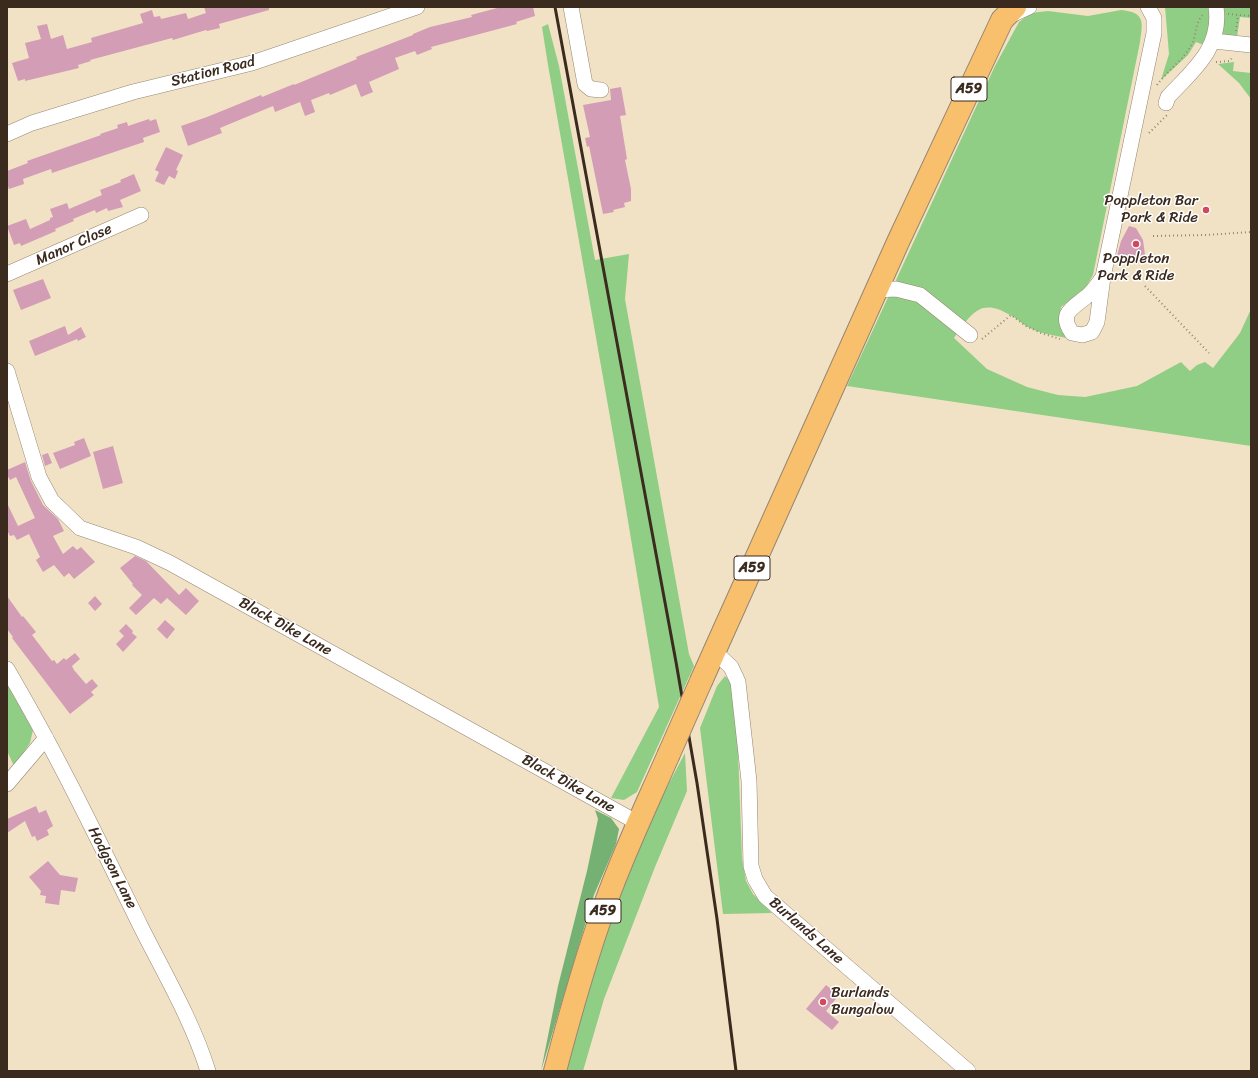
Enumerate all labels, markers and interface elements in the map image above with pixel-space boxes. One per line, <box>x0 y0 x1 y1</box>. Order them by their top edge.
street label: Station Road <box>169 53 257 91</box>
road number: A59 <box>951 77 987 101</box>
place label: Poppleton Bar Park & Ride <box>1104 192 1198 227</box>
marker: Poppleton Bar Park & Ride <box>1201 205 1211 215</box>
street label: Manor Close <box>33 220 115 270</box>
marker: Poppleton Park & Ride <box>1131 239 1141 249</box>
place label: Poppleton Park & Ride <box>1098 250 1174 285</box>
road number: A59 <box>734 556 770 580</box>
street label: Black Dike Lane <box>235 594 335 660</box>
street label: Black Dike Lane <box>518 751 618 817</box>
street label: Hodgson Lane <box>84 824 140 912</box>
street label: Burlands Lane <box>765 894 847 968</box>
road number: A59 <box>585 899 621 923</box>
place label: Burlands Bungalow <box>831 984 894 1019</box>
marker: Burlands Bungalow <box>818 997 828 1007</box>

